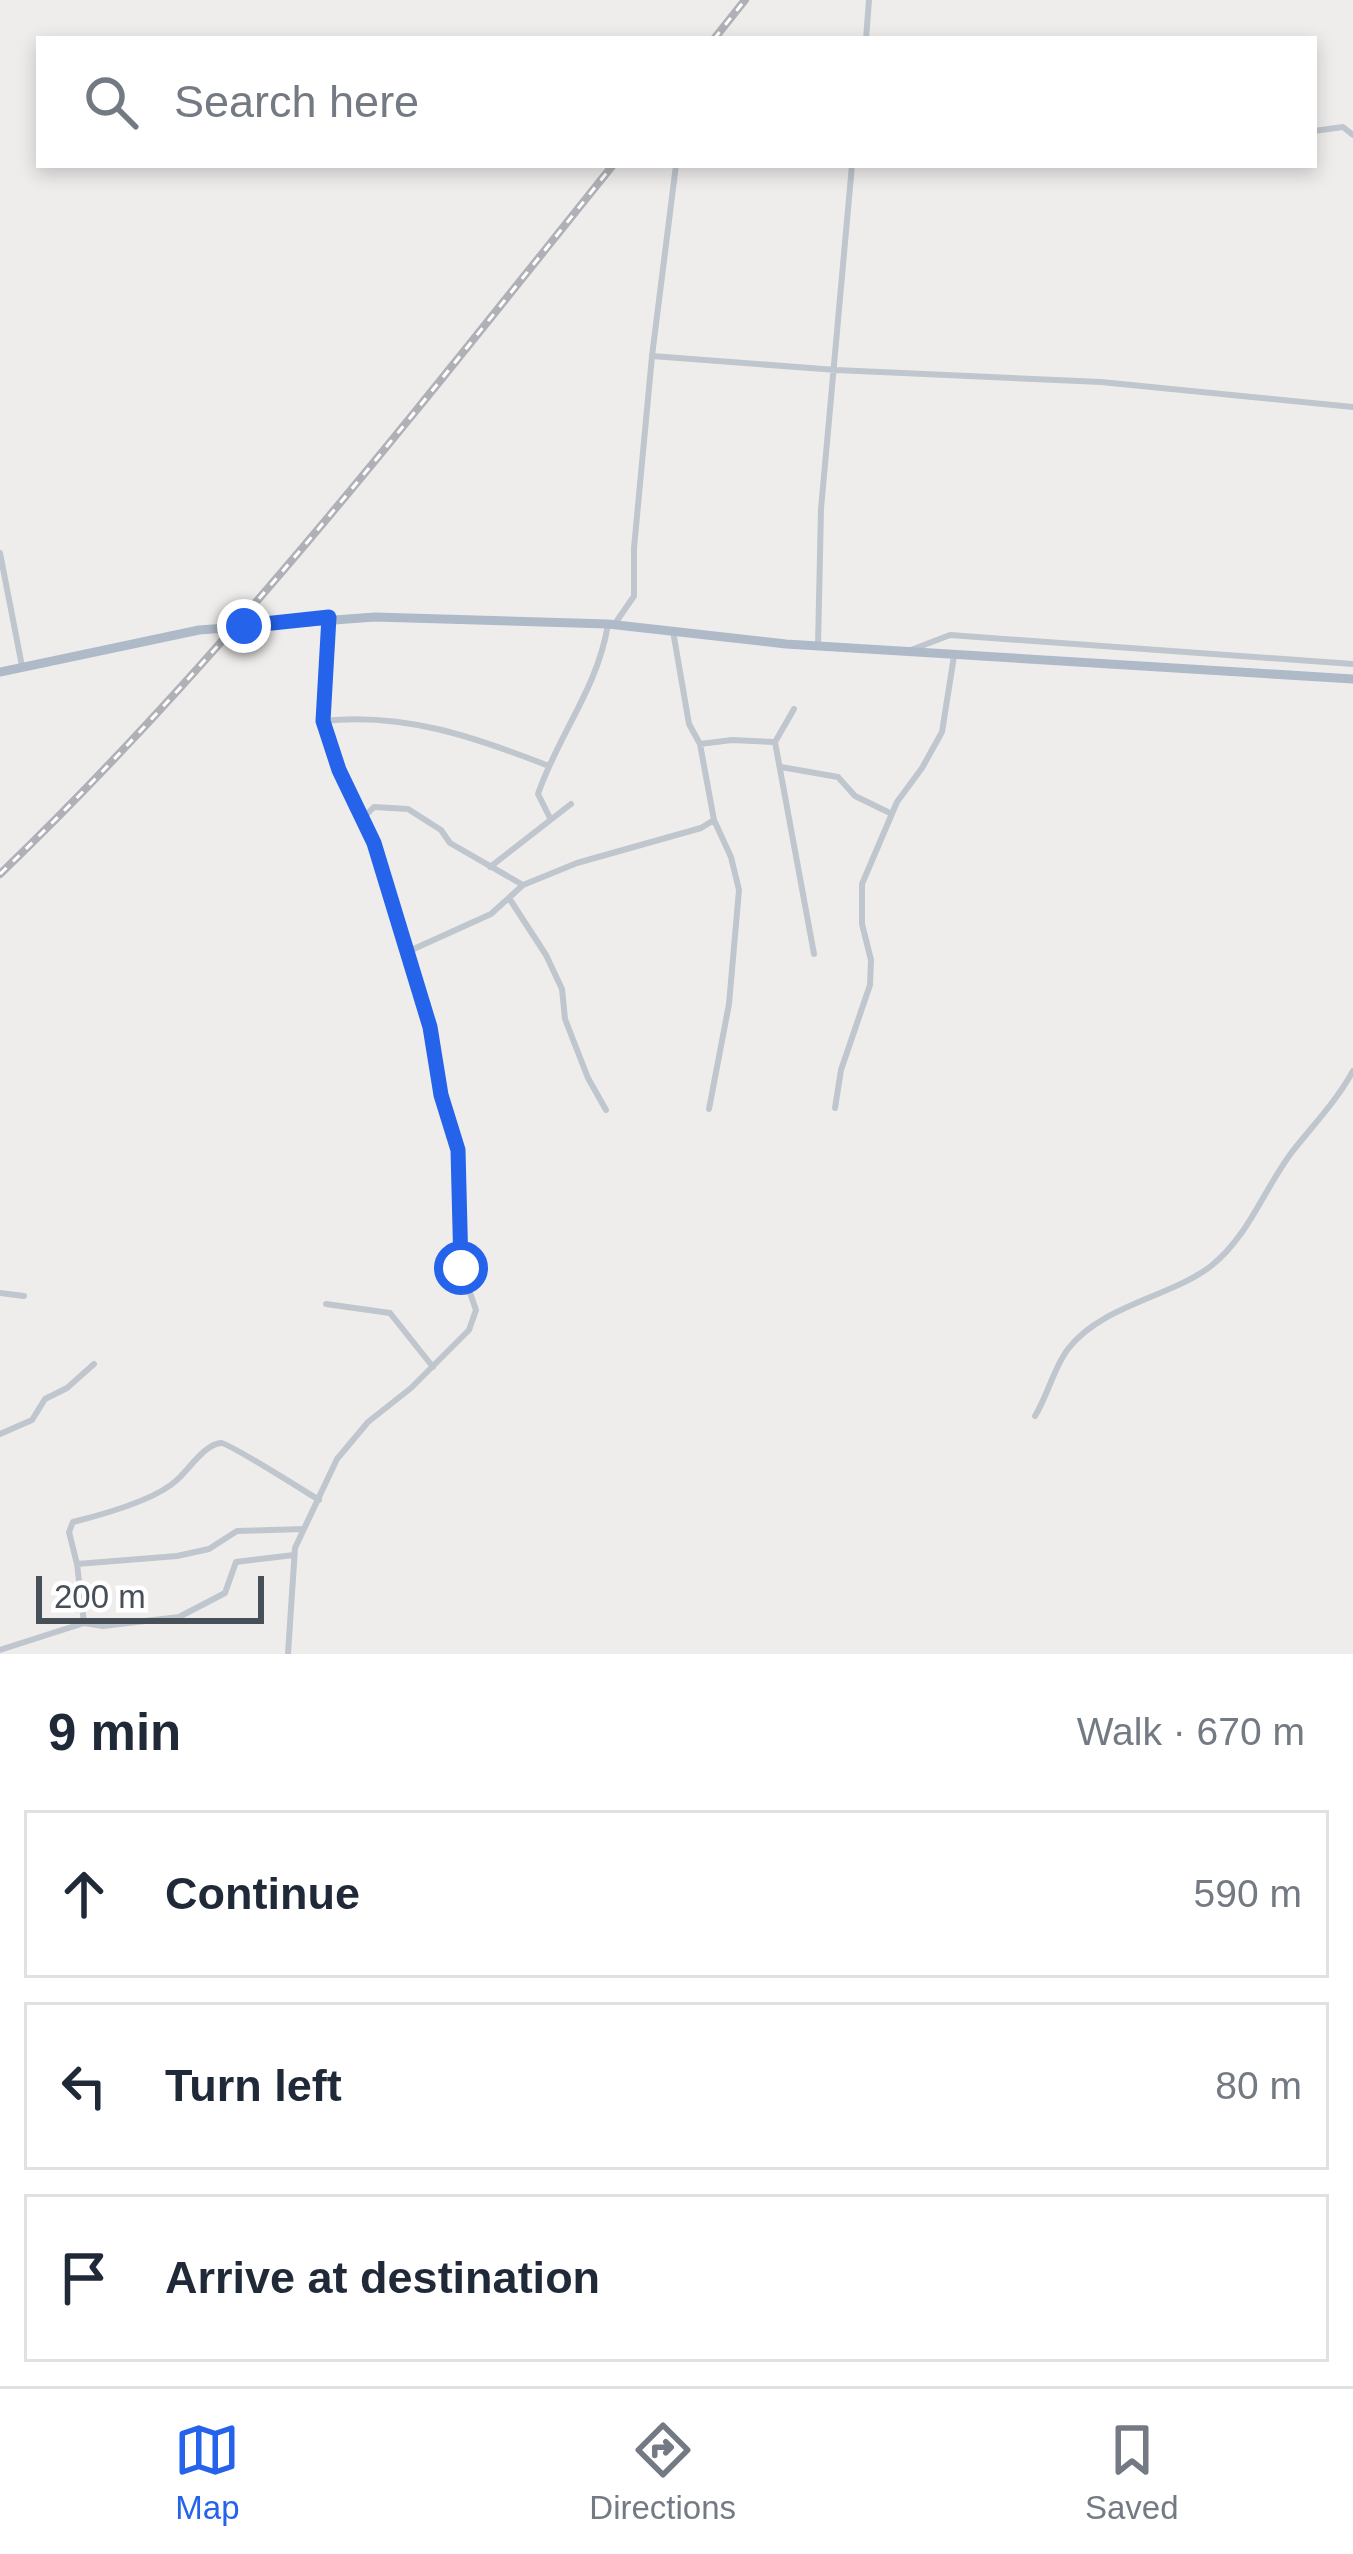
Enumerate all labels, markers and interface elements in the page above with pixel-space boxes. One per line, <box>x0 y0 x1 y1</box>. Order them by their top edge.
search box <box>36 36 1317 168</box>
icon: search <box>78 69 144 135</box>
text: Search here <box>174 76 419 127</box>
route end <box>217 599 271 653</box>
route start <box>434 1241 488 1295</box>
scale bar <box>36 1570 264 1623</box>
text: 200 m <box>54 1578 146 1615</box>
text: 9 min <box>48 1704 181 1761</box>
text: Walk · 670 m <box>1077 1710 1305 1753</box>
icon: ahead <box>51 1861 117 1927</box>
text: Continue <box>165 1868 360 1919</box>
text: 590 m <box>1194 1872 1302 1915</box>
icon: left <box>51 2053 117 2119</box>
text: Turn left <box>165 2060 342 2111</box>
text: 80 m <box>1215 2064 1302 2107</box>
icon: arrive <box>51 2245 117 2311</box>
text: Arrive at destination <box>165 2252 600 2303</box>
tab: Map <box>174 2417 240 2527</box>
tab: Directions <box>589 2417 736 2527</box>
tab: Saved <box>1085 2417 1179 2527</box>

